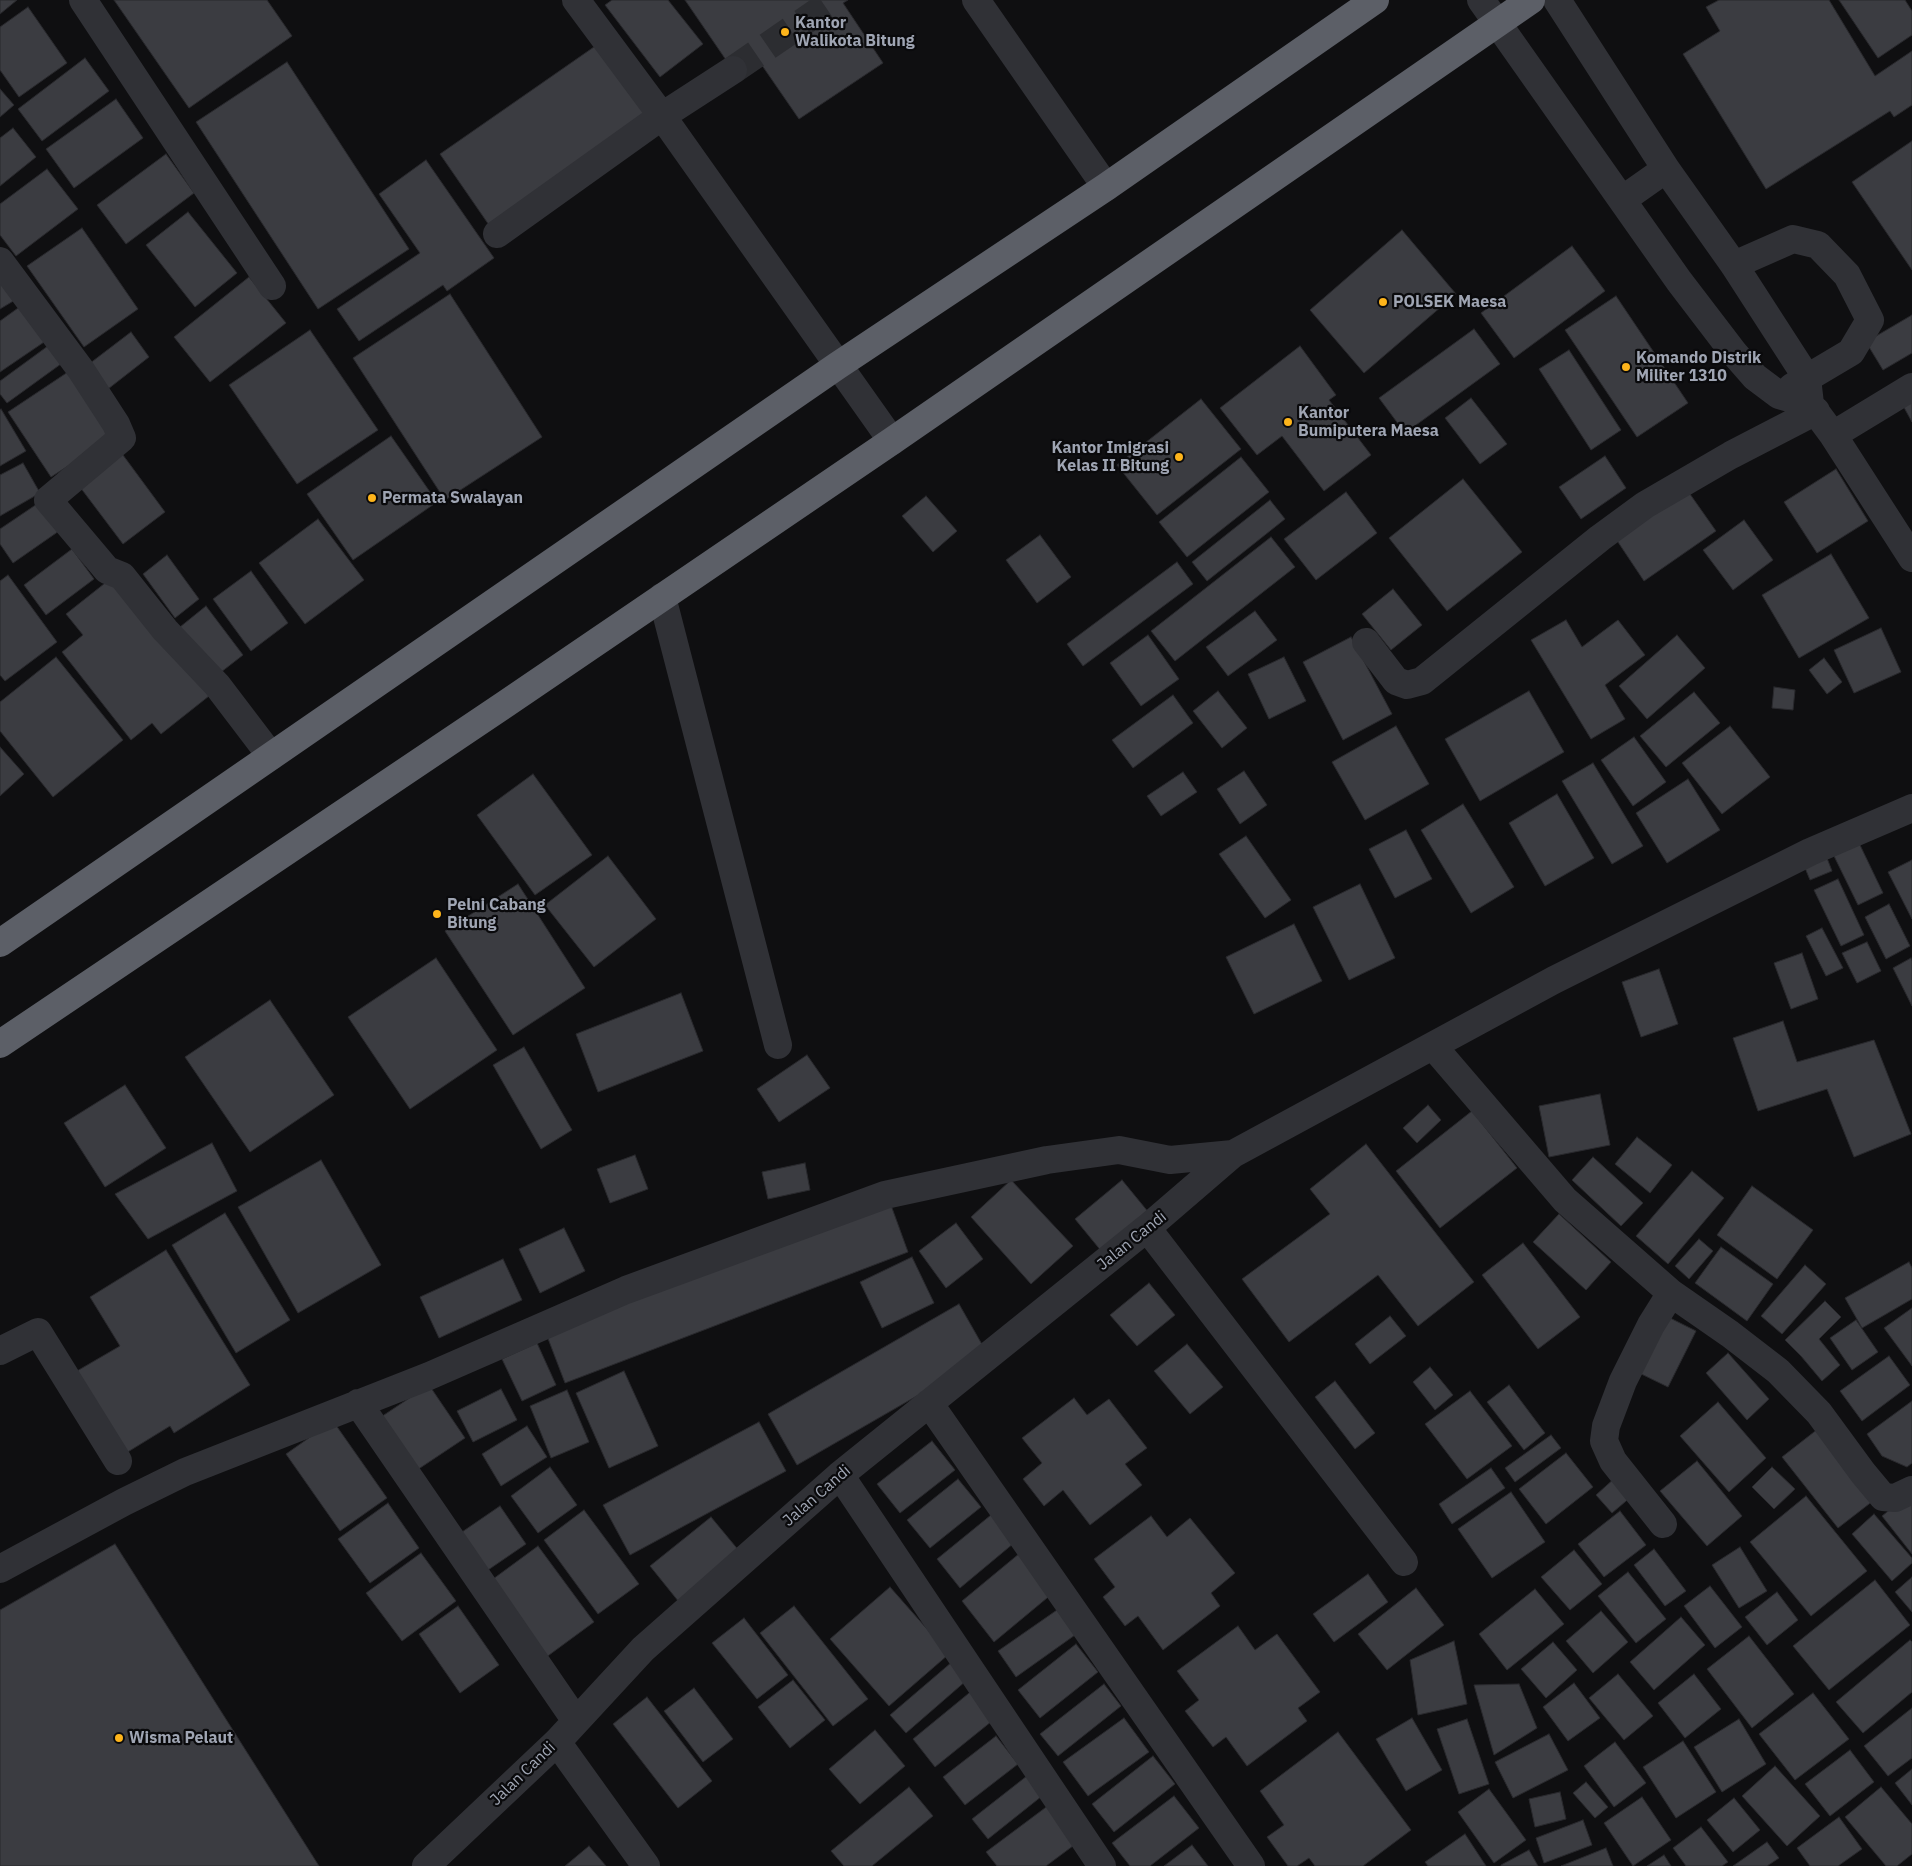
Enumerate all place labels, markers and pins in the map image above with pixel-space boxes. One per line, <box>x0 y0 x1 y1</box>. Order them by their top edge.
place label: Kantor Walikota Bitung <box>795 13 915 51</box>
marker: Kantor Walikota Bitung <box>779 26 791 38</box>
place label: POLSEK Maesa <box>1393 292 1506 312</box>
marker: POLSEK Maesa <box>1377 296 1389 308</box>
place label: Komando Distrik Militer 1310 <box>1636 348 1761 386</box>
marker: Komando Distrik Militer 1310 <box>1620 361 1632 373</box>
place label: Kantor Bumiputera Maesa <box>1298 403 1439 441</box>
marker: Kantor Bumiputera Maesa <box>1282 416 1294 428</box>
place label: Kantor Imigrasi Kelas II Bitung <box>1051 438 1169 476</box>
marker: Kantor Imigrasi Kelas II Bitung <box>1173 451 1185 463</box>
place label: Permata Swalayan <box>382 488 523 508</box>
marker: Permata Swalayan <box>366 492 378 504</box>
place label: Pelni Cabang Bitung <box>447 895 546 933</box>
marker: Pelni Cabang Bitung <box>431 908 443 920</box>
place label: Wisma Pelaut <box>129 1728 233 1748</box>
marker: Wisma Pelaut <box>113 1732 125 1744</box>

